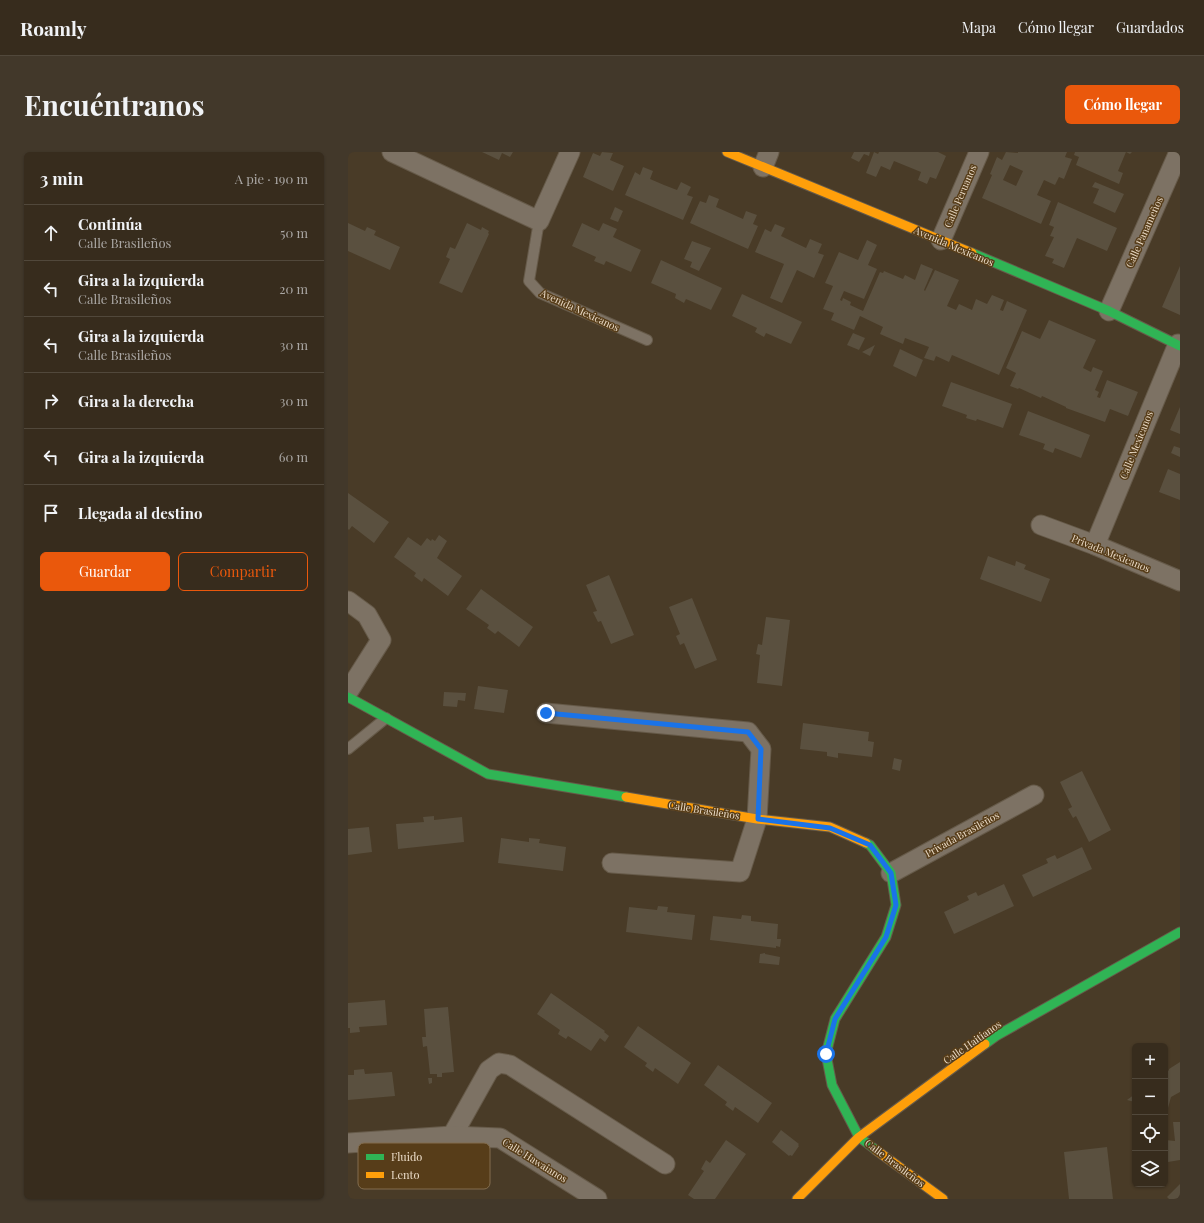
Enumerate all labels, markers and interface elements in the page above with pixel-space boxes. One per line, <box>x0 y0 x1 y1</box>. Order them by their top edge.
text: Roamly <box>20 15 87 41</box>
text: Mapa <box>962 18 996 37</box>
text: Cómo llegar <box>1018 18 1094 37</box>
text: Guardados <box>1116 18 1184 37</box>
button: Cómo llegar <box>1065 85 1180 124</box>
text: Encuéntranos <box>24 86 204 123</box>
street label: Calle Peruanos <box>940 162 980 230</box>
text: 3 min <box>40 167 83 189</box>
text: A pie · 190 m <box>235 170 308 187</box>
street label: Calle Panameños <box>1122 194 1166 270</box>
text: Continúa <box>78 214 142 234</box>
icon: ahead <box>40 222 62 244</box>
street label: Avenida Mexicanos <box>911 222 996 269</box>
text: 50 m <box>280 224 308 241</box>
text: Calle Brasileños <box>78 234 171 251</box>
text: Gira a la izquierda <box>78 270 204 290</box>
icon: left <box>40 278 62 300</box>
text: 20 m <box>279 280 308 297</box>
street label: Avenida Mexicanos <box>537 285 622 334</box>
text: Calle Brasileños <box>78 290 171 307</box>
text: Gira a la izquierda <box>78 326 204 346</box>
icon: left <box>40 334 62 356</box>
text: 30 m <box>280 336 308 353</box>
text: Calle Brasileños <box>78 346 171 363</box>
icon: right <box>40 390 62 412</box>
text: Gira a la derecha <box>78 391 194 411</box>
text: 30 m <box>280 392 308 409</box>
street label: Calle Mexicanos <box>1116 409 1156 481</box>
icon: left <box>40 446 62 468</box>
text: Gira a la izquierda <box>78 447 204 467</box>
text: 60 m <box>279 448 308 465</box>
icon: arrive <box>40 502 62 524</box>
text: Llegada al destino <box>78 503 202 523</box>
street label: Privada Mexicanos <box>1070 531 1152 575</box>
button: Guardar <box>40 552 170 591</box>
button: Compartir <box>178 552 308 591</box>
route end <box>537 704 555 722</box>
street label: Calle Brasileños <box>667 797 741 823</box>
street label: Privada Brasileños <box>922 808 1002 860</box>
street label: Calle Haitianos <box>940 1017 1004 1067</box>
map controls <box>1132 1043 1168 1187</box>
button: + <box>1132 1043 1168 1079</box>
route start <box>817 1045 835 1063</box>
button: − <box>1132 1079 1168 1115</box>
button: locate <box>1132 1115 1168 1151</box>
street label: Calle Hawaianos <box>500 1134 570 1186</box>
street label: Calle Brasileños <box>862 1136 928 1190</box>
legend <box>358 1143 490 1189</box>
text: Fluido <box>391 1149 422 1164</box>
button: layers <box>1132 1151 1168 1187</box>
text: Lento <box>391 1167 420 1182</box>

